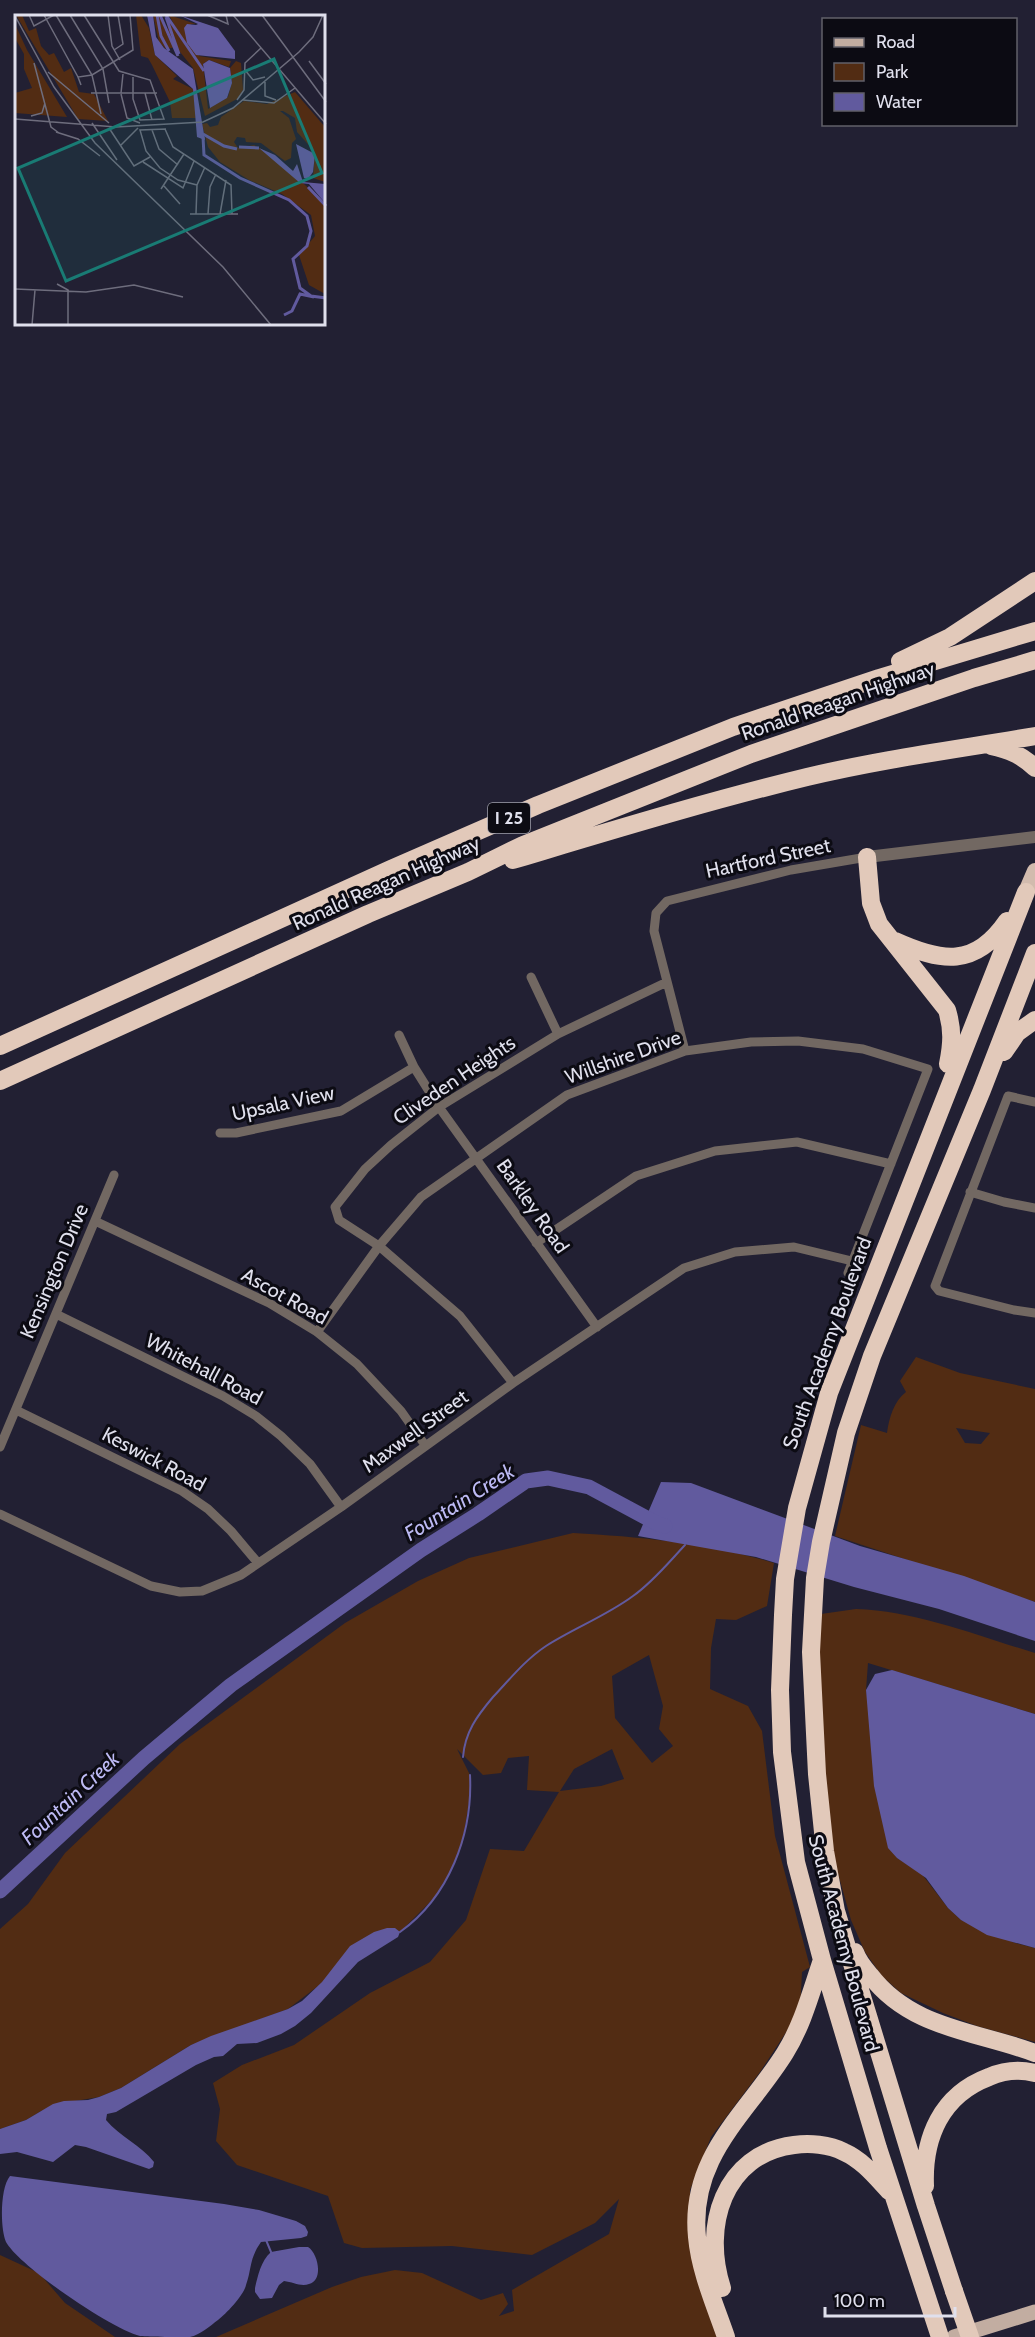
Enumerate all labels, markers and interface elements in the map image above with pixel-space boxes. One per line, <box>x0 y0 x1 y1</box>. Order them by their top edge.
inset map <box>15 15 326 326</box>
legend <box>822 18 1017 126</box>
text: Road <box>876 31 915 53</box>
text: Park <box>876 61 909 83</box>
text: Water <box>876 91 922 113</box>
street label: Ronald Reagan Highway <box>738 657 938 745</box>
road number: I 25 <box>488 803 530 833</box>
street label: Ronald Reagan Highway <box>288 831 484 935</box>
street label: Hartford Street <box>703 833 833 883</box>
street label: Willshire Drive <box>562 1025 684 1089</box>
street label: Cliveden Heights <box>388 1030 520 1130</box>
street label: Upsala View <box>230 1080 337 1126</box>
street label: Barkley Road <box>492 1154 574 1258</box>
street label: Kensington Drive <box>15 1200 93 1342</box>
street label: South Academy Boulevard <box>777 1234 877 1452</box>
street label: Ascot Road <box>238 1262 332 1330</box>
street label: Whitehall Road <box>142 1328 266 1410</box>
street label: Maxwell Street <box>357 1384 473 1477</box>
street label: Keswick Road <box>98 1422 210 1496</box>
water label: Fountain Creek <box>399 1458 520 1546</box>
water label: Fountain Creek <box>16 1745 125 1850</box>
street label: South Academy Boulevard <box>803 1832 885 2054</box>
scale bar <box>825 2280 956 2318</box>
text: 100 m <box>834 2290 885 2312</box>

